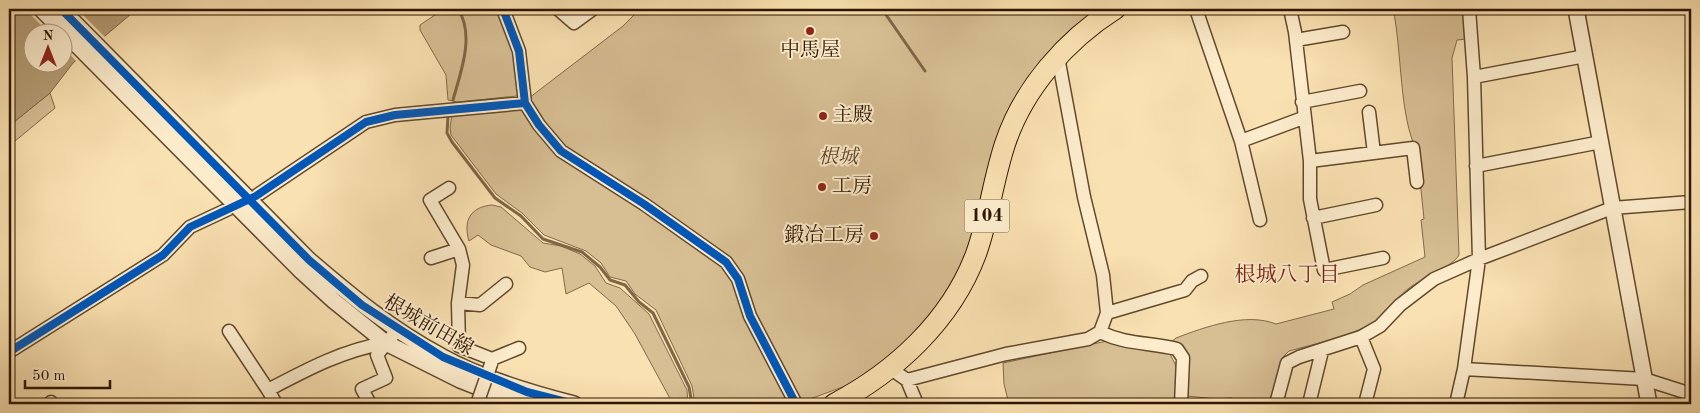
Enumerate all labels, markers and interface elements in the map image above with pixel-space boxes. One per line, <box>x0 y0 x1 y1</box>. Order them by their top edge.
north arrow <box>22 22 72 72</box>
marker: 中馬屋 <box>804 25 816 37</box>
text: N <box>43 29 54 43</box>
place label: 中馬屋 <box>780 39 840 61</box>
place label: 主殿 <box>833 104 873 126</box>
marker: 主殿 <box>817 110 829 122</box>
park label: 根城 <box>818 146 861 168</box>
place label: 工房 <box>832 175 872 197</box>
marker: 工房 <box>816 181 828 193</box>
road number: 104 <box>964 200 1010 232</box>
place label: 鍛冶工房 <box>784 224 864 246</box>
marker: 鍛冶工房 <box>868 230 880 242</box>
district label: 根城八丁目 <box>1235 263 1340 286</box>
street label: 根城前田線 <box>380 291 477 360</box>
scale bar <box>25 358 110 390</box>
text: 50 m <box>32 369 66 384</box>

